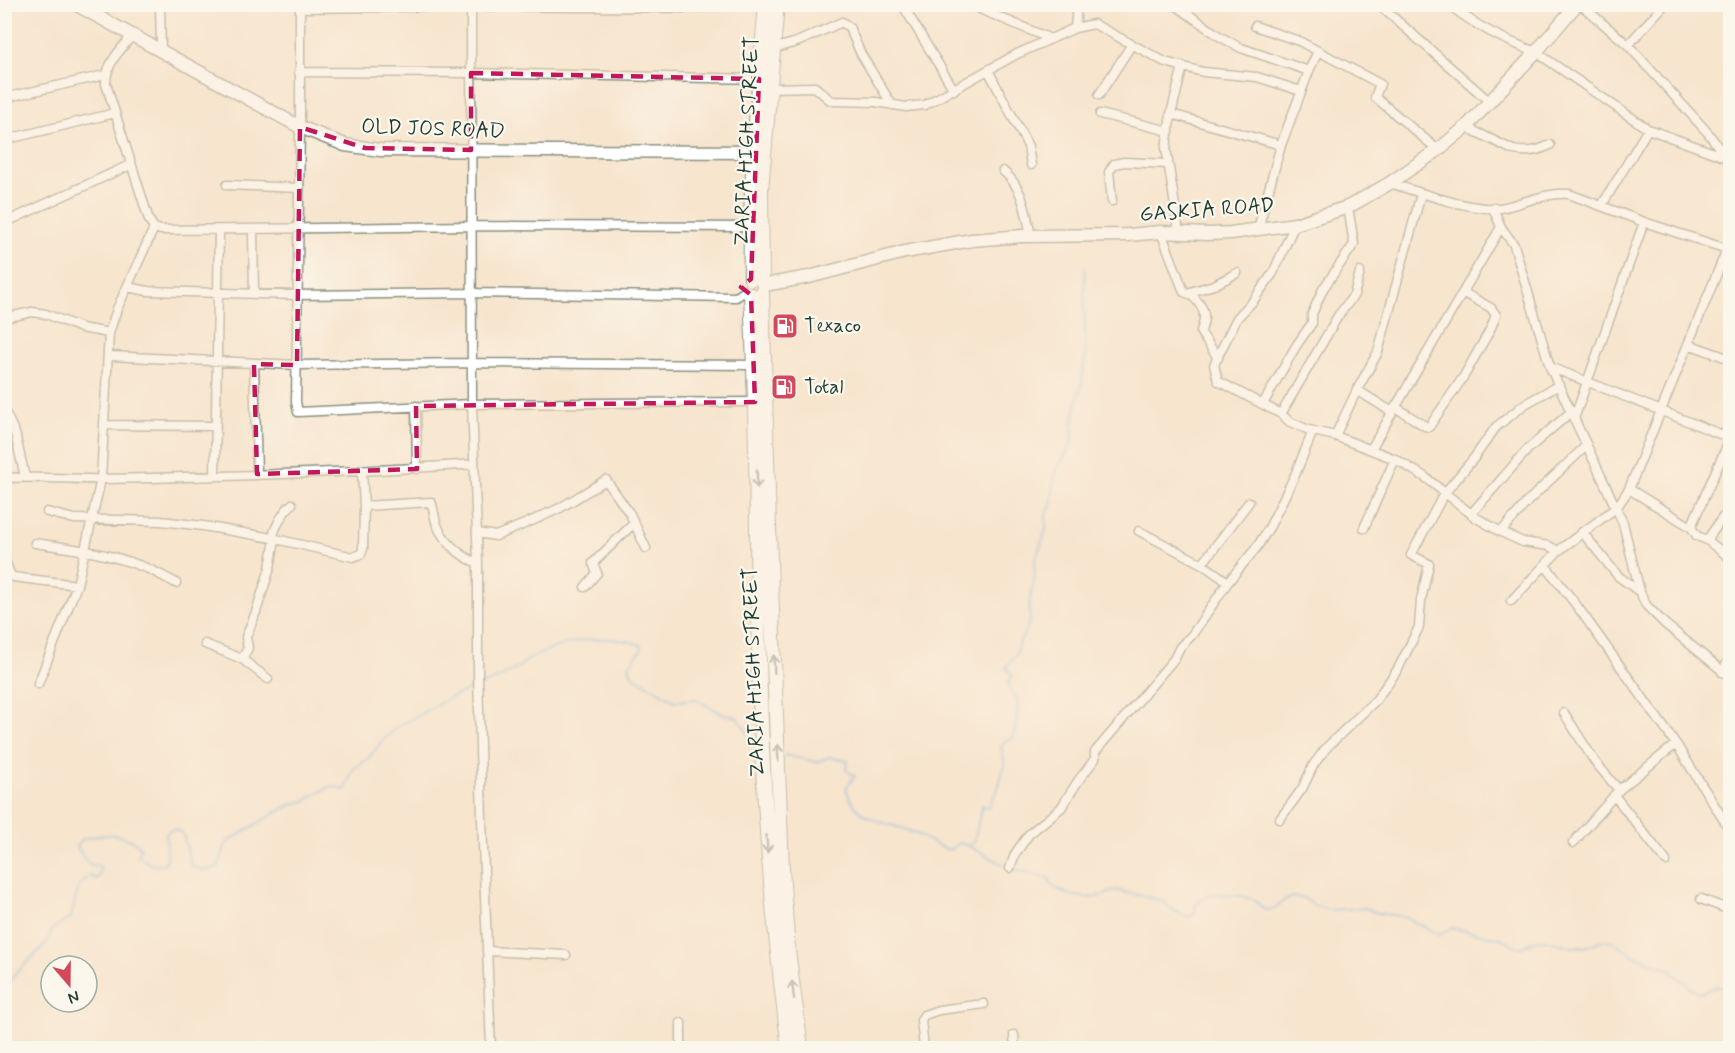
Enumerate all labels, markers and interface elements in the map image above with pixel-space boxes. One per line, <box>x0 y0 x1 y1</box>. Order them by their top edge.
street label: ZARIA HIGH STREET <box>728 35 766 247</box>
street label: OLD JOS ROAD <box>361 112 505 146</box>
street label: GASKIA ROAD <box>1139 191 1275 229</box>
fuel station icon: Texaco <box>770 311 800 341</box>
place label: Texaco <box>804 312 861 340</box>
fuel station icon: Total <box>769 372 799 402</box>
place label: Total <box>804 373 843 401</box>
one-way arrow <box>751 469 762 489</box>
street label: ZARIA HIGH STREET <box>736 567 772 777</box>
one-way arrow <box>769 655 780 675</box>
one-way arrow <box>772 744 784 764</box>
one-way arrow <box>762 833 773 853</box>
north arrow <box>39 954 99 1014</box>
one-way arrow <box>787 981 798 1001</box>
text: N <box>65 985 82 1008</box>

